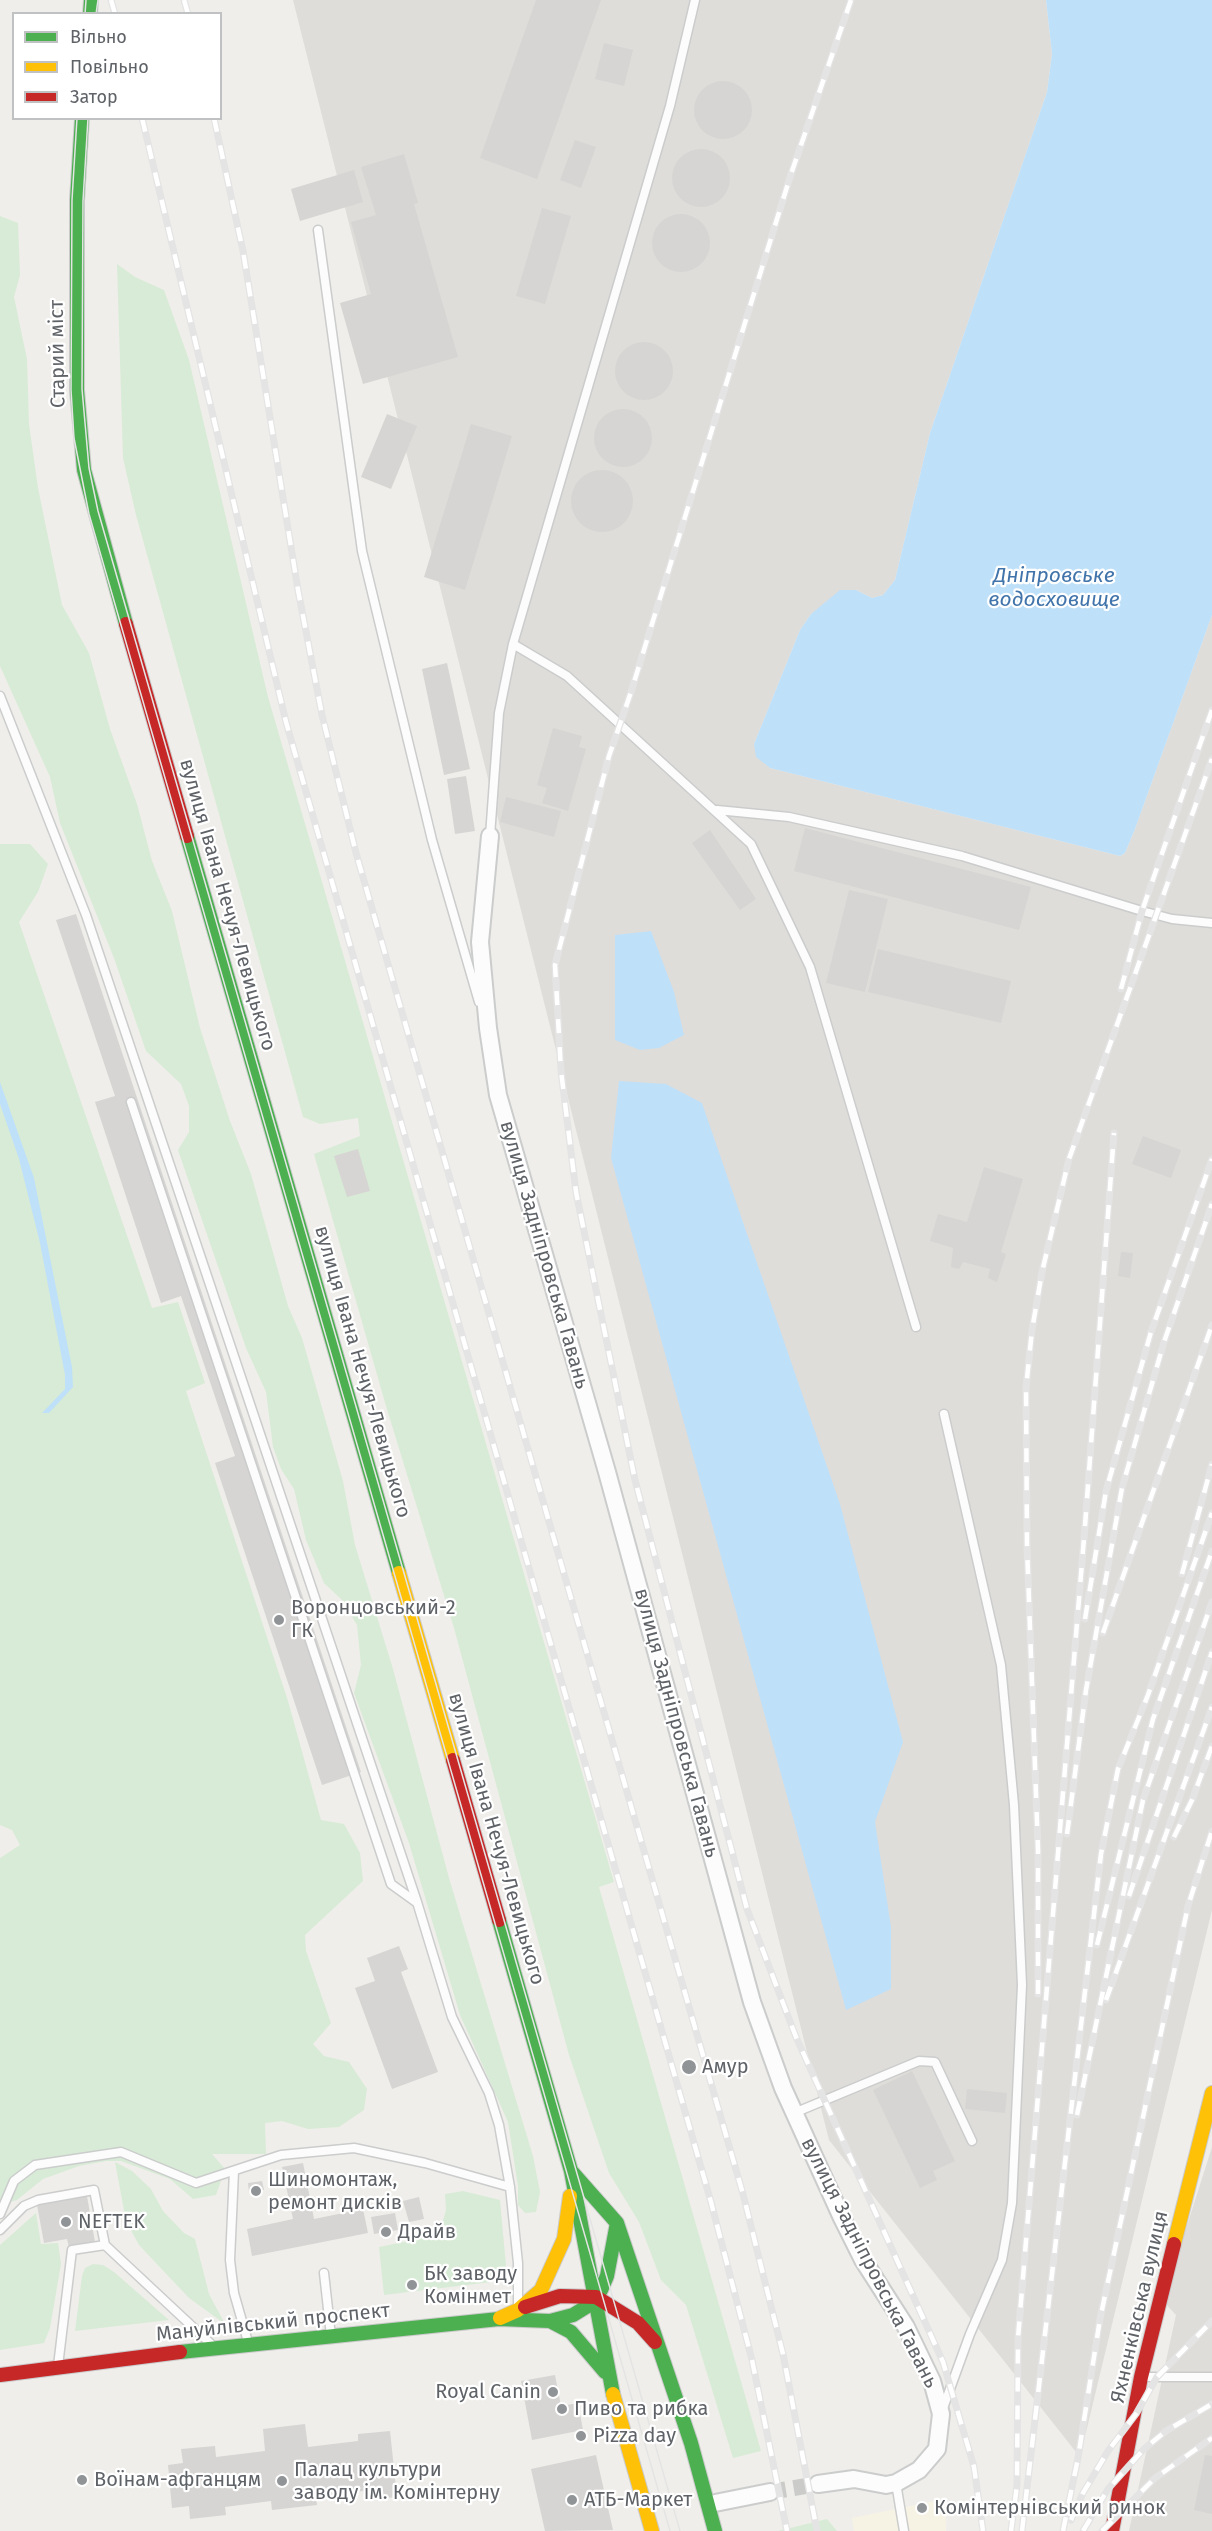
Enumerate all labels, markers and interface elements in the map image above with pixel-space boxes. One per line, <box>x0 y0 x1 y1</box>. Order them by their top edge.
legend <box>12 12 222 120</box>
text: Вільно <box>70 26 127 48</box>
text: Повільно <box>70 56 149 78</box>
text: Затор <box>70 86 118 108</box>
street label: Старий міст <box>45 300 71 408</box>
water label: Дніпровське водосховище <box>988 563 1120 613</box>
street label: вулиця Івана Нечуя-Левицького <box>174 756 280 1054</box>
street label: вулиця Задніпровська Гавань <box>494 1118 594 1392</box>
street label: вулиця Івана Нечуя-Левицького <box>309 1223 415 1521</box>
street label: вулиця Задніпровська Гавань <box>628 1586 724 1860</box>
place label: Воронцовський-2 ГК <box>291 1596 456 1643</box>
marker: Воронцовський-2 ГК <box>272 1613 286 1627</box>
street label: вулиця Івана Нечуя-Левицького <box>443 1690 549 1988</box>
place label: Амур <box>702 2055 749 2079</box>
marker: Амур <box>680 2058 698 2076</box>
street label: вулиця Задніпровська Гавань <box>795 2134 943 2392</box>
place label: Шиномонтаж, ремонт дисків <box>268 2168 402 2215</box>
marker: Шиномонтаж, ремонт дисків <box>249 2184 263 2198</box>
street label: Яхненківська вулиця <box>1106 2208 1174 2406</box>
place label: NEFTEK <box>78 2210 145 2234</box>
marker: NEFTEK <box>59 2215 73 2229</box>
place label: Драйв <box>398 2220 456 2244</box>
marker: Драйв <box>379 2225 393 2239</box>
place label: БК заводу Комінмет <box>424 2262 517 2309</box>
marker: БК заводу Комінмет <box>405 2278 419 2292</box>
street label: Мануйлівський проспект <box>155 2299 391 2347</box>
place label: Royal Canin <box>435 2380 541 2404</box>
marker: Royal Canin <box>546 2385 560 2399</box>
place label: Пиво та рибка <box>574 2397 708 2421</box>
marker: Пиво та рибка <box>555 2402 569 2416</box>
place label: Pizza day <box>593 2424 676 2448</box>
marker: Pizza day <box>574 2429 588 2443</box>
place label: Палац культури заводу ім. Комінтерну <box>294 2458 500 2505</box>
place label: Воїнам-афганцям <box>94 2468 261 2492</box>
marker: Воїнам-афганцям <box>75 2473 89 2487</box>
marker: Палац культури заводу ім. Комінтерну <box>275 2474 289 2488</box>
place label: АТБ-Маркет <box>584 2488 692 2512</box>
marker: АТБ-Маркет <box>565 2493 579 2507</box>
place label: Комінтернівський ринок <box>934 2496 1165 2520</box>
marker: Комінтернівський ринок <box>915 2501 929 2515</box>

